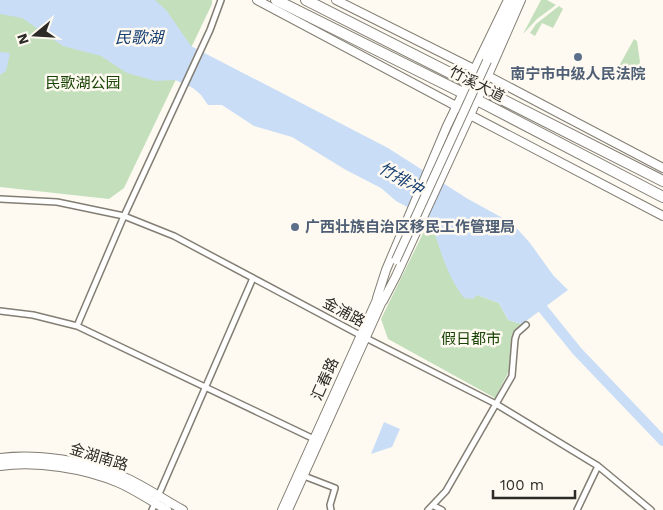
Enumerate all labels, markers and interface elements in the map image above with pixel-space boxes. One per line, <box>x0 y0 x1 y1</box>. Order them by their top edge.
north arrow <box>10 10 60 60</box>
water label: 民歌湖 <box>115 28 166 47</box>
text: N <box>13 32 32 46</box>
marker: 南宁市中级人民法院 <box>572 51 584 63</box>
street label: 竹溪大道 <box>446 62 508 106</box>
place label: 南宁市中级人民法院 <box>510 65 646 83</box>
park label: 民歌湖公园 <box>45 74 121 92</box>
water label: 竹排冲 <box>375 158 428 200</box>
place label: 广西壮族自治区移民工作管理局 <box>305 218 515 236</box>
marker: 广西壮族自治区移民工作管理局 <box>289 221 301 233</box>
street label: 金浦路 <box>320 293 368 331</box>
park label: 假日都市 <box>441 330 501 348</box>
street label: 汇春路 <box>308 355 342 403</box>
street label: 金湖南路 <box>68 440 130 474</box>
scale bar <box>493 468 576 500</box>
text: 100 m <box>500 476 544 494</box>

